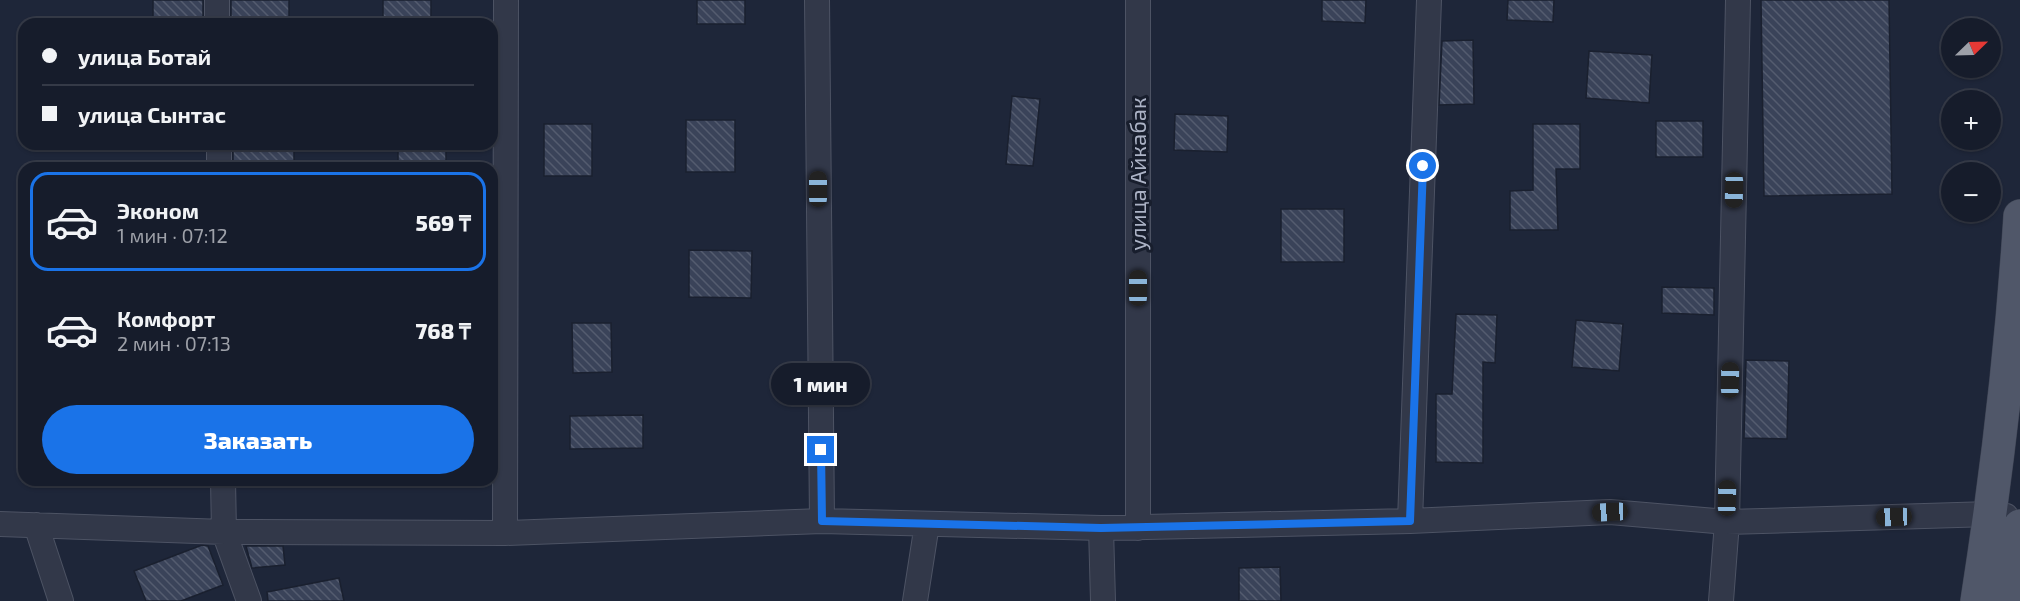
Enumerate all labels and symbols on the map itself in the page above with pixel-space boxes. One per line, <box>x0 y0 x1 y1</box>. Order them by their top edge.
north arrow <box>1941 18 2001 78</box>
street label: улица Айкабак <box>1124 97 1151 251</box>
route start <box>1409 152 1436 179</box>
car <box>809 171 827 207</box>
car <box>1725 172 1743 208</box>
car <box>1129 270 1147 306</box>
car <box>1721 362 1739 398</box>
callout: 1 мин <box>772 363 870 405</box>
route end <box>807 436 834 463</box>
car <box>1718 480 1736 516</box>
car <box>1592 502 1628 522</box>
car <box>1876 507 1912 527</box>

